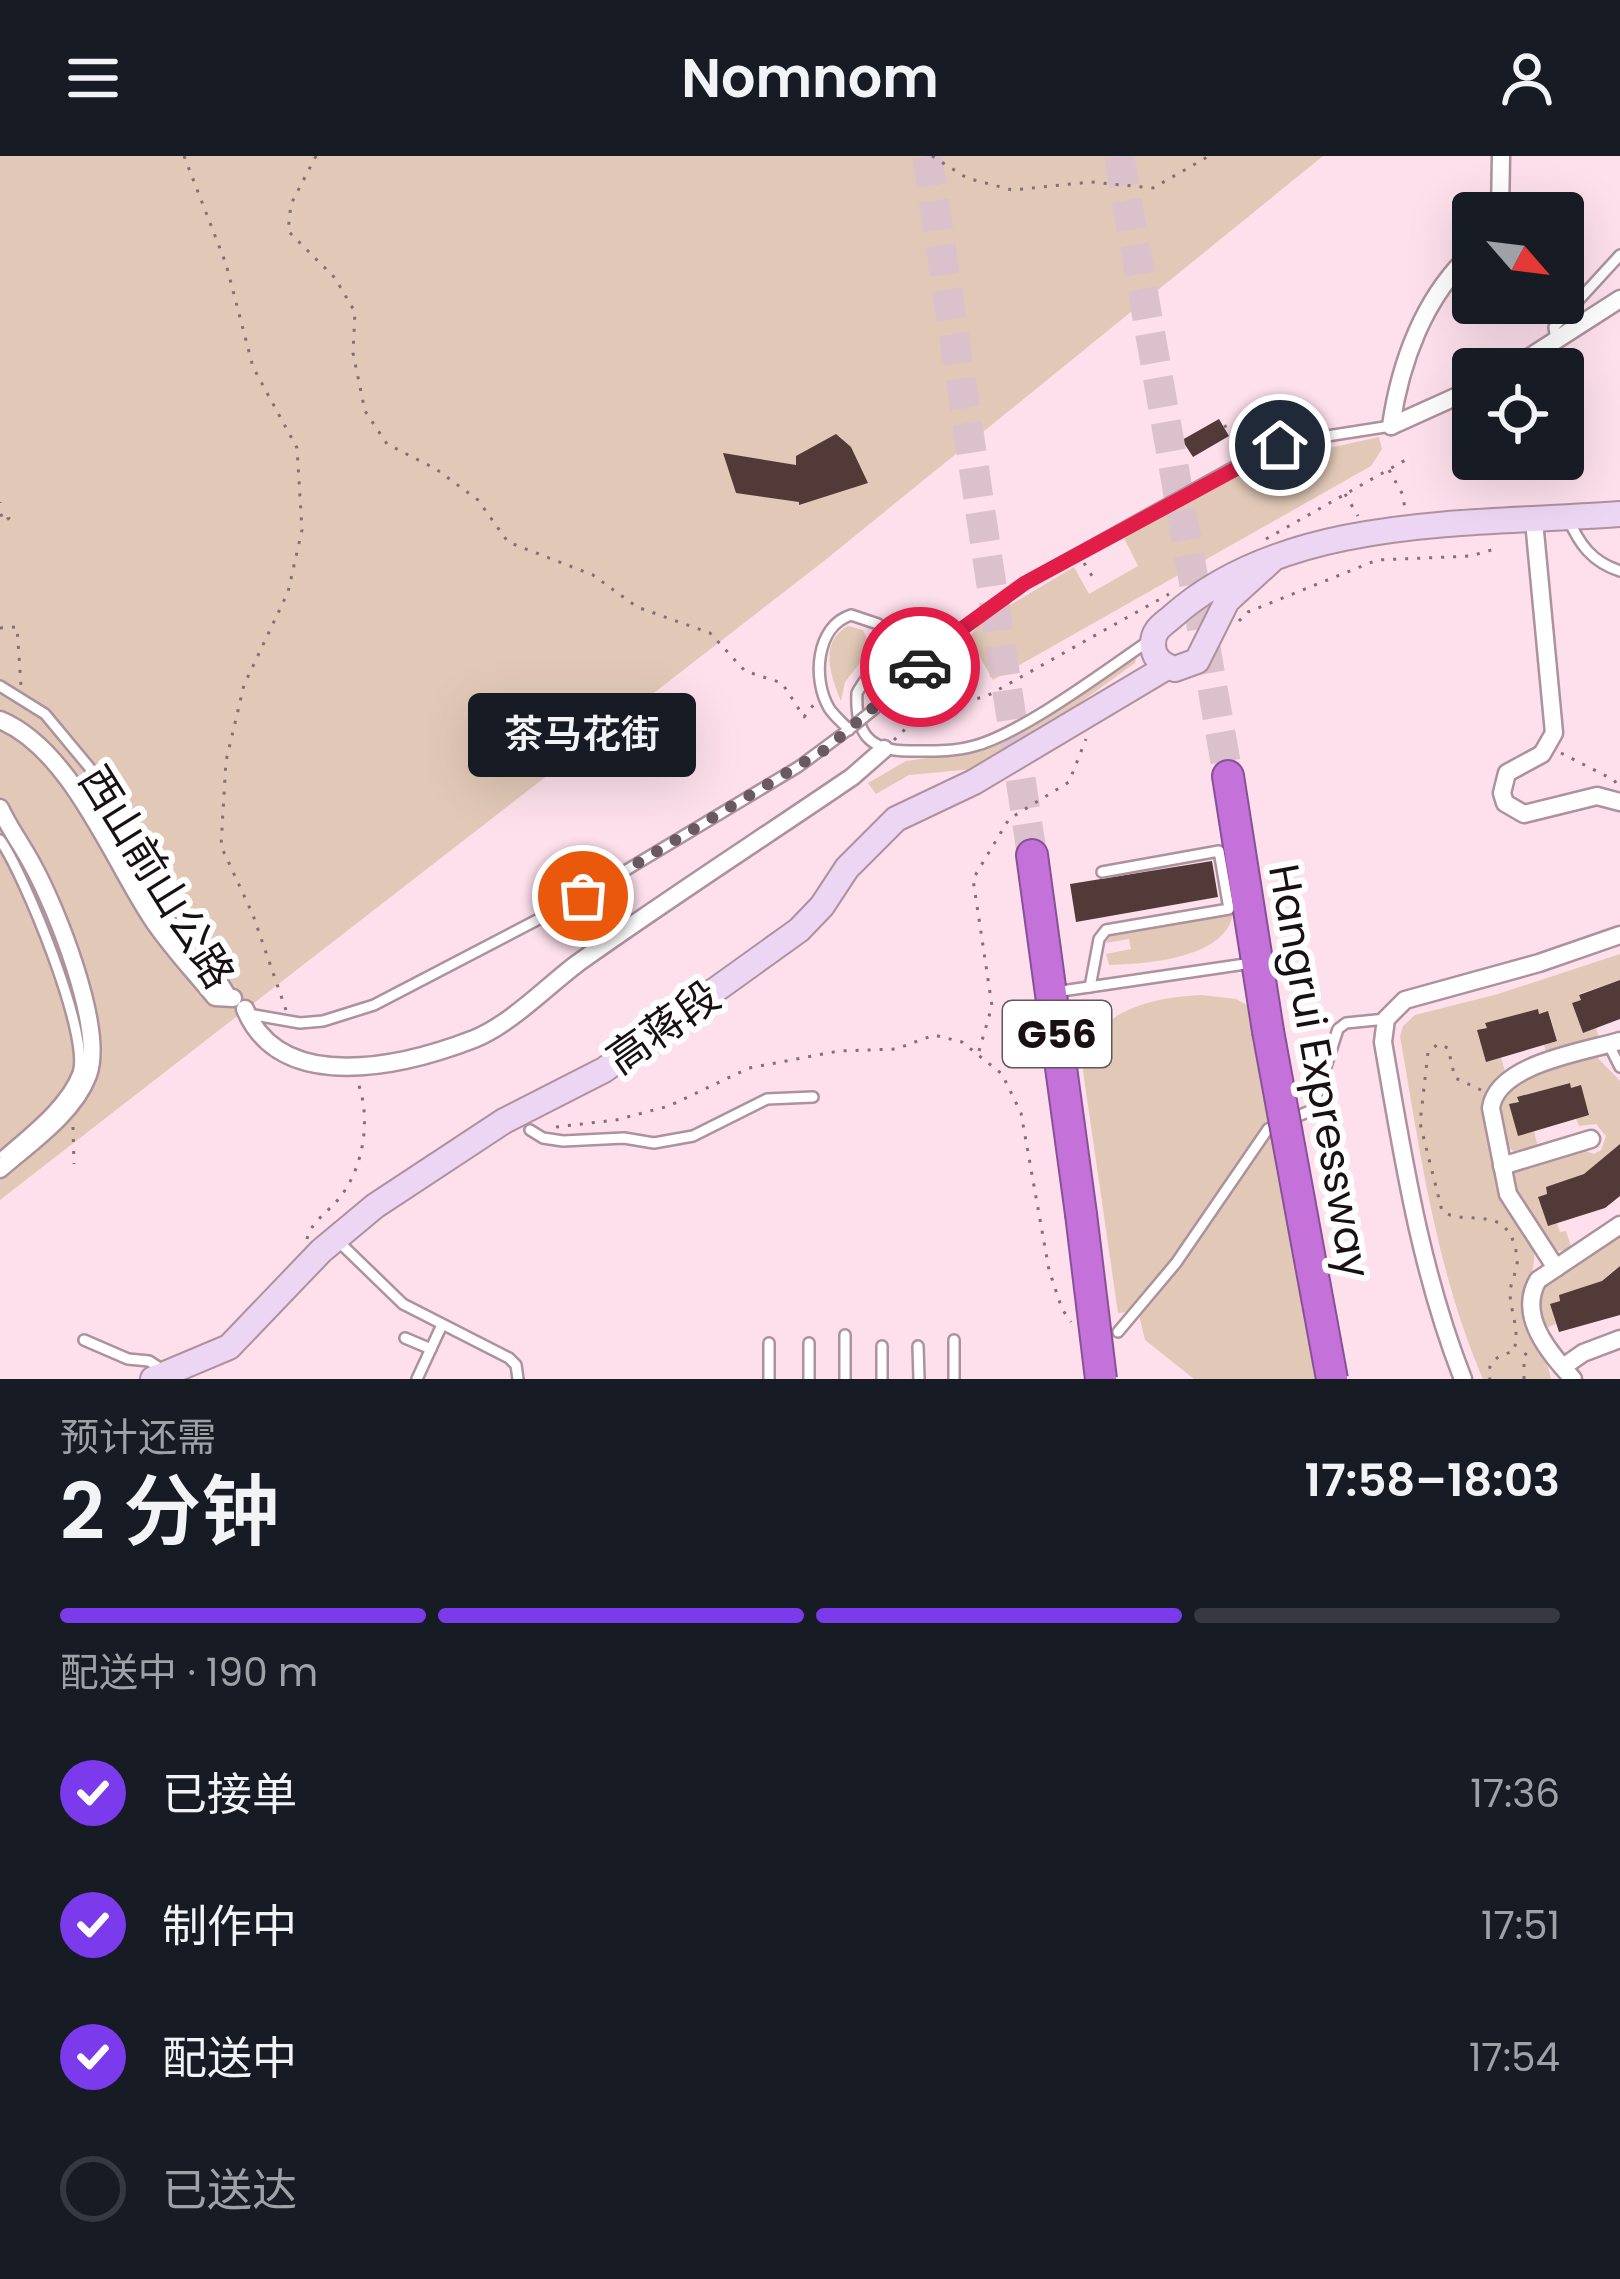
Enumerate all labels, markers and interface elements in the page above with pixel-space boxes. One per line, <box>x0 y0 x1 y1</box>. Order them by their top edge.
text: Nomnom <box>681 40 939 116</box>
icon: menu <box>60 45 126 111</box>
icon: person <box>1494 45 1560 111</box>
north arrow <box>1452 192 1584 324</box>
map controls <box>1452 192 1584 480</box>
button: locate <box>1452 348 1584 480</box>
pin <box>1229 394 1331 496</box>
icon: home <box>1247 412 1313 478</box>
courier <box>860 607 980 727</box>
icon: car <box>887 634 953 700</box>
callout: 茶马花街 <box>469 692 697 776</box>
text: 茶马花街 <box>504 707 660 762</box>
street label: 西山前山公路 <box>65 755 248 1000</box>
pin <box>532 845 634 947</box>
street label: Hangrui Expressway <box>1254 860 1385 1283</box>
icon: bag <box>550 863 616 929</box>
street label: 高蒋段 <box>595 967 732 1088</box>
road number: G56 <box>1003 1001 1111 1067</box>
text: 预计还需 <box>60 1410 216 1465</box>
text: 17:58–18:03 <box>1305 1449 1560 1512</box>
text: 2 分钟 <box>60 1457 279 1566</box>
text: 配送中 · 190 m <box>60 1645 318 1700</box>
icon: check <box>60 1760 126 1826</box>
text: 已接单 <box>162 1763 297 1826</box>
text: 17:36 <box>1470 1766 1560 1821</box>
icon: check <box>60 1892 126 1958</box>
text: 制作中 <box>162 1895 297 1958</box>
text: 17:51 <box>1481 1898 1560 1953</box>
icon: check <box>60 2024 126 2090</box>
text: 配送中 <box>162 2027 297 2090</box>
text: 17:54 <box>1469 2030 1560 2085</box>
text: 已送达 <box>162 2159 297 2222</box>

